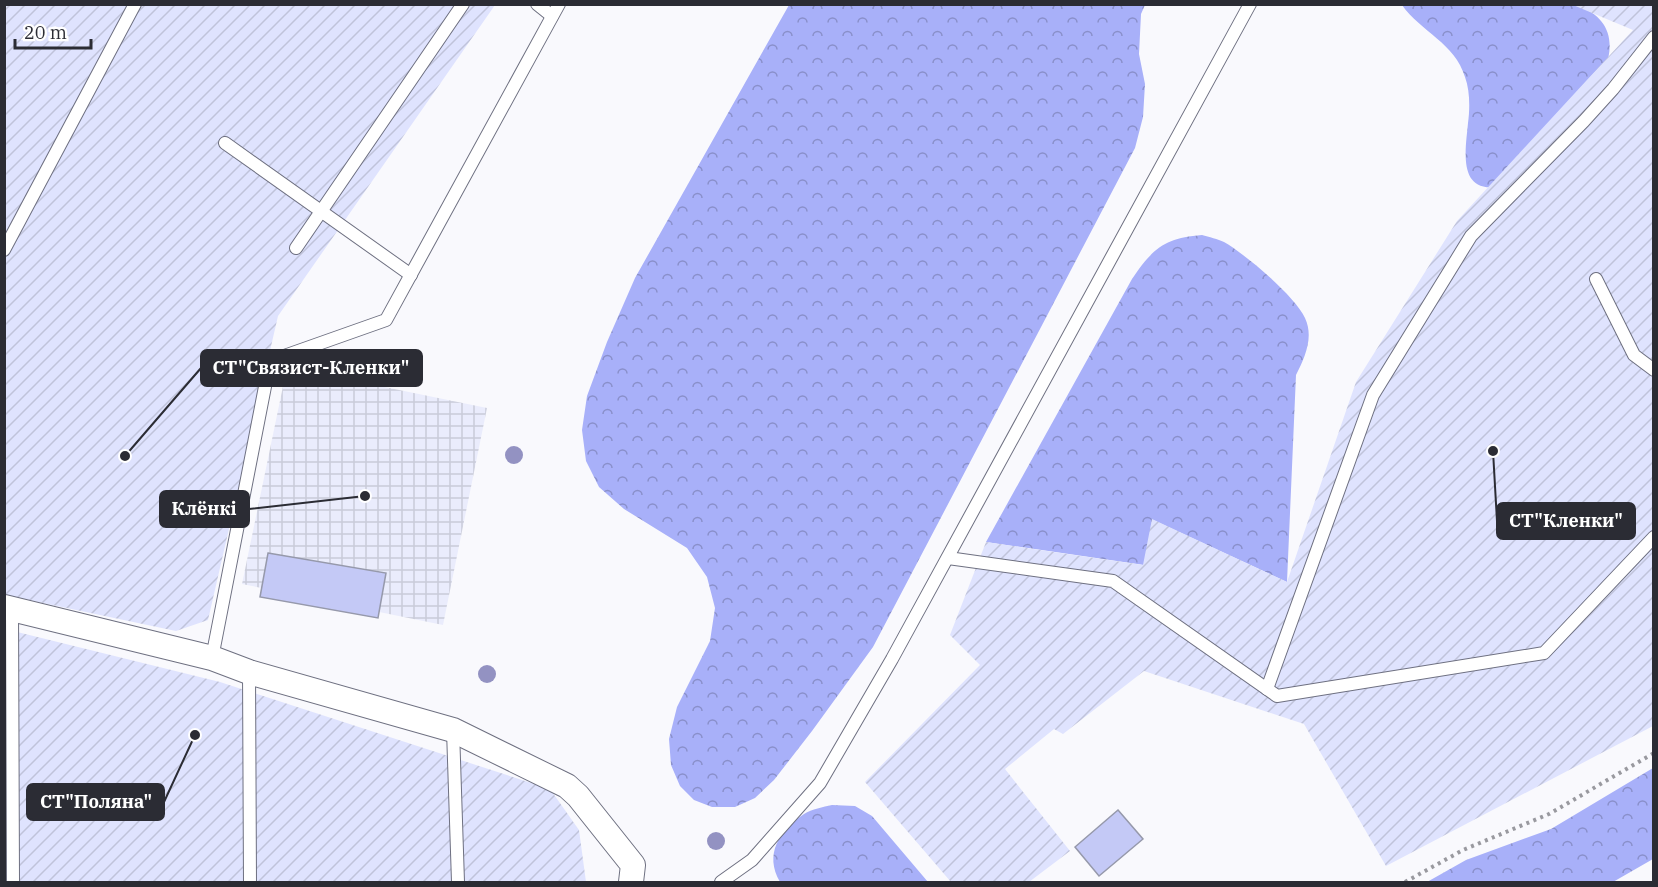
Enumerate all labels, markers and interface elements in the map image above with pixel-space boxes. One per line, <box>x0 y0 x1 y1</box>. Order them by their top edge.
scale bar <box>15 12 92 50</box>
text: 20 m <box>24 21 67 44</box>
callout: СТ"Связист-Кленки" <box>201 350 422 386</box>
text: СТ"Связист-Кленки" <box>213 356 409 379</box>
callout: Клёнкі <box>160 491 249 527</box>
text: Клёнкі <box>171 497 237 520</box>
callout: СТ"Кленки" <box>1497 503 1635 539</box>
text: СТ"Кленки" <box>1509 509 1623 532</box>
callout: СТ"Поляна" <box>27 784 164 820</box>
text: СТ"Поляна" <box>40 790 152 813</box>

